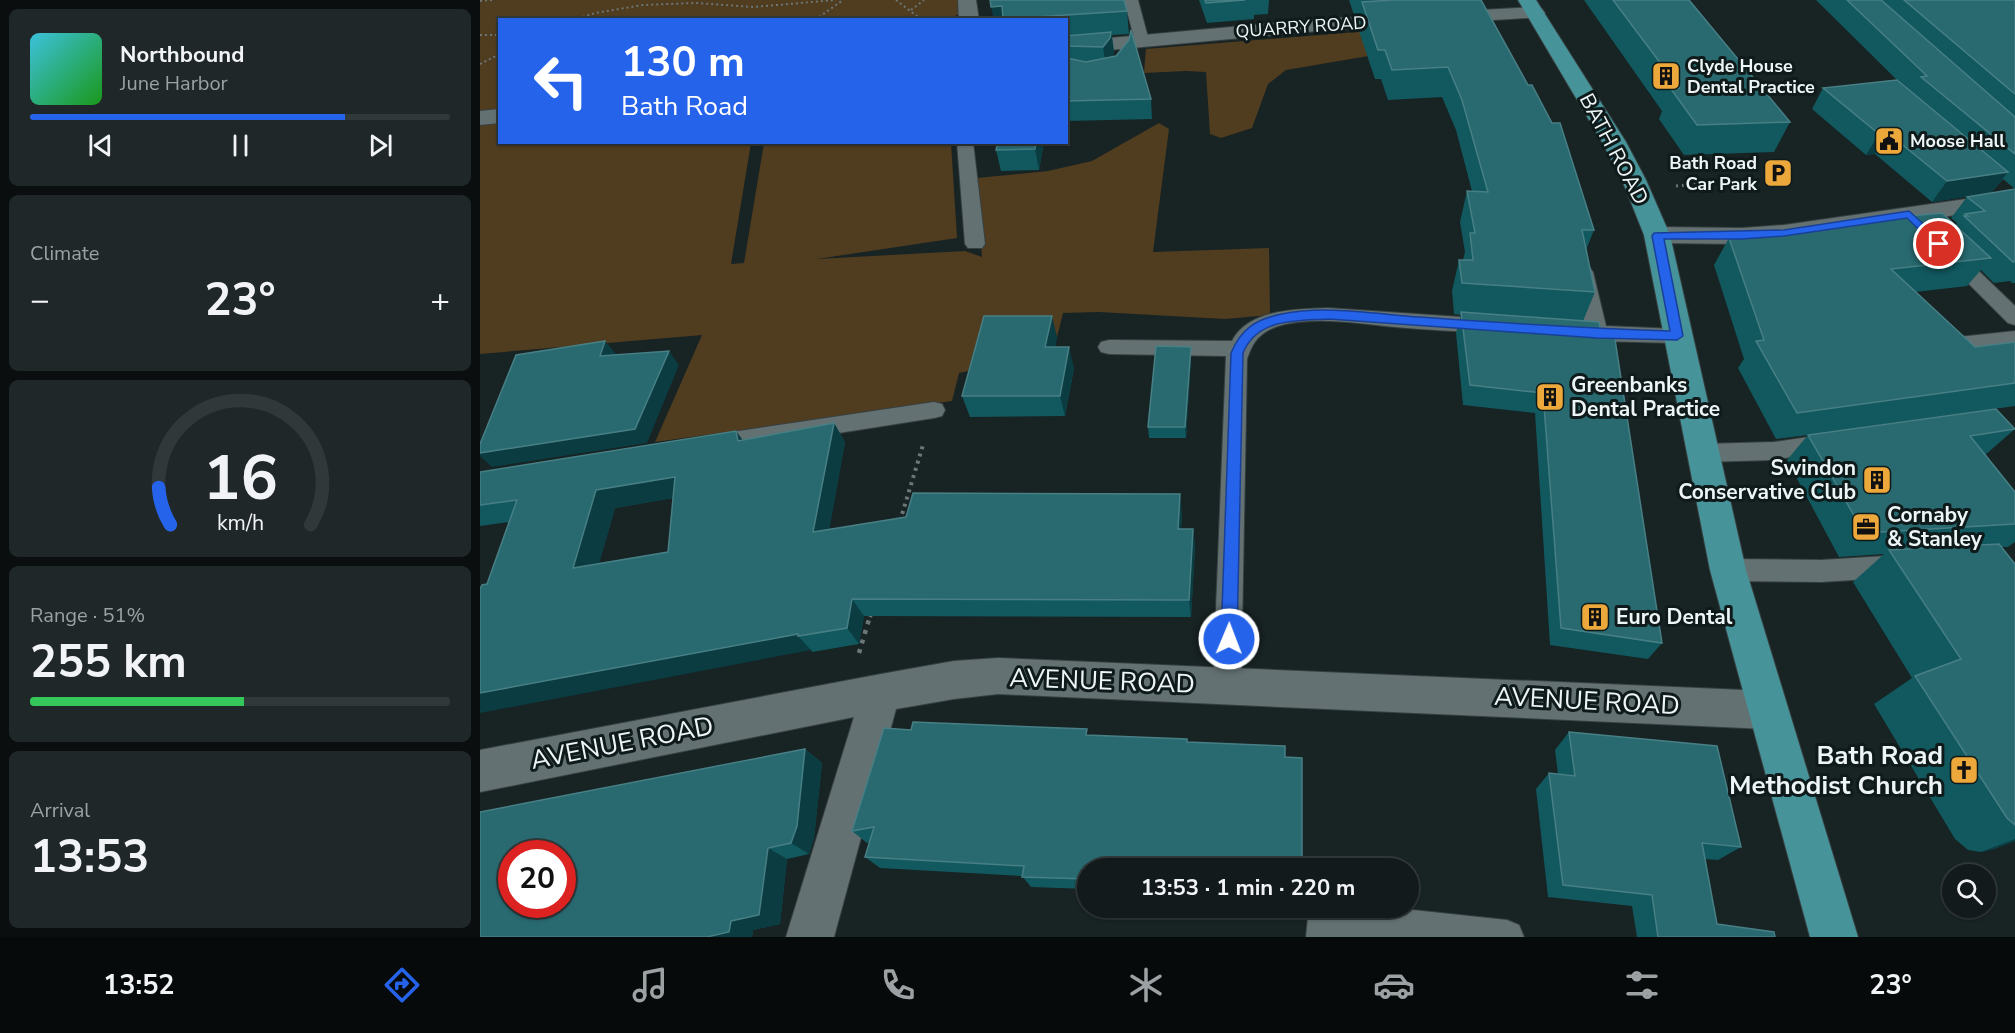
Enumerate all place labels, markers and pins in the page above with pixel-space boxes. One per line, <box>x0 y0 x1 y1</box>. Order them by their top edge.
place label: Clyde House Dental Practice <box>1687 54 1815 99</box>
building icon: Clyde House Dental Practice <box>1650 60 1682 92</box>
public building icon: Moose Hall <box>1873 125 1905 157</box>
place label: Moose Hall <box>1910 129 2005 153</box>
place label: Bath Road Car Park <box>1669 151 1757 196</box>
parking icon: Bath Road Car Park <box>1762 157 1794 189</box>
pin <box>1913 218 1964 269</box>
place label: Greenbanks Dental Practice <box>1571 371 1720 423</box>
building icon: Greenbanks Dental Practice <box>1534 381 1566 413</box>
place label: Swindon Conservative Club <box>1678 454 1856 506</box>
building icon: Swindon Conservative Club <box>1861 464 1893 496</box>
place label: Cornaby & Stanley <box>1887 501 1983 553</box>
office icon: Cornaby & Stanley <box>1850 511 1882 543</box>
building icon: Euro Dental <box>1579 601 1611 633</box>
place label: Euro Dental <box>1616 603 1733 631</box>
place label: Bath Road Methodist Church <box>1729 738 1943 803</box>
church icon: Bath Road Methodist Church <box>1948 754 1980 786</box>

